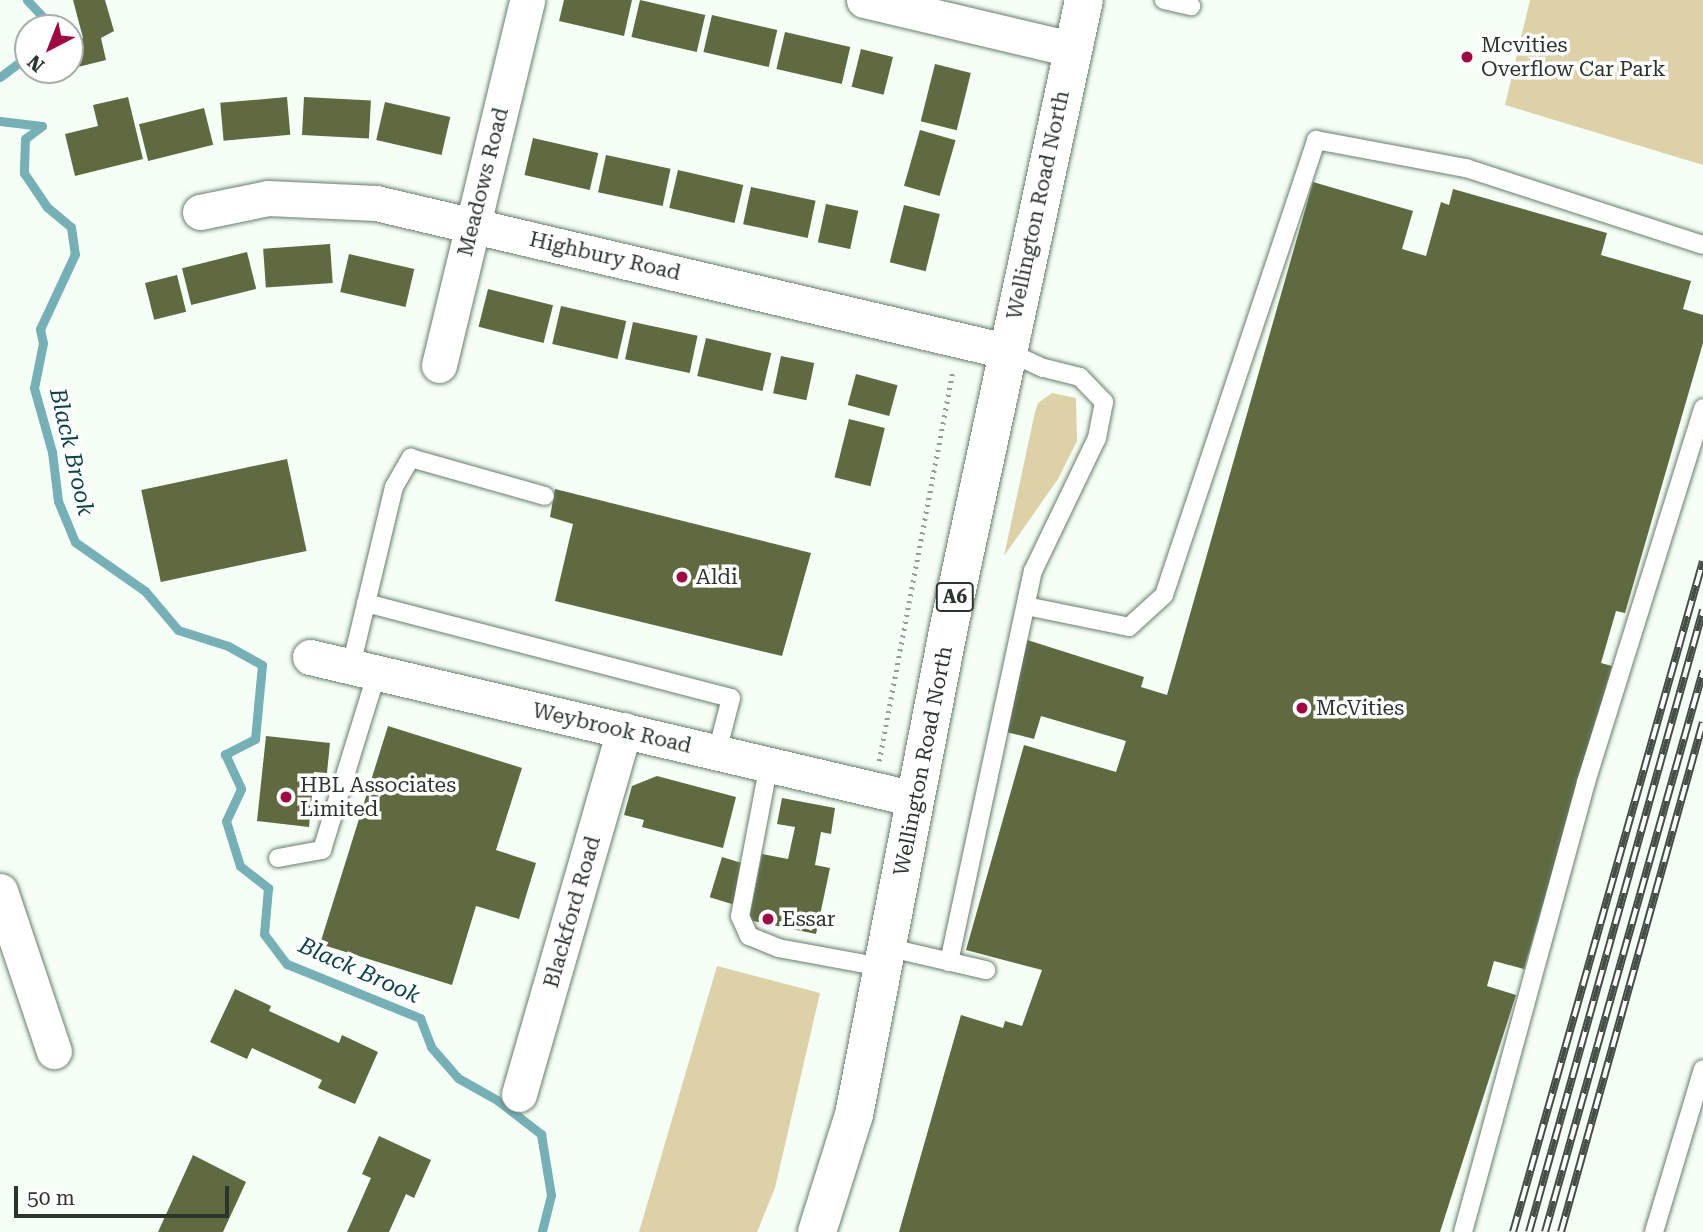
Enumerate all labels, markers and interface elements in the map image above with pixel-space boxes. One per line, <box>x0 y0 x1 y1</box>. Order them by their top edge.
north arrow <box>14 14 84 84</box>
place label: Mcvities Overflow Car Park <box>1481 32 1666 82</box>
marker: Mcvities Overflow Car Park <box>1459 49 1475 65</box>
text: N <box>23 50 49 77</box>
street label: Wellington Road North <box>1001 88 1075 322</box>
street label: Meadows Road <box>452 105 514 259</box>
street label: Highbury Road <box>527 226 683 286</box>
water label: Black Brook <box>43 386 99 518</box>
place label: Aldi <box>696 564 738 590</box>
marker: Aldi <box>674 569 690 585</box>
road number: A6 <box>936 582 974 612</box>
street label: Wellington Road North <box>888 644 958 878</box>
place label: McVities <box>1316 695 1404 721</box>
street label: Weybrook Road <box>530 697 694 759</box>
marker: McVities <box>1294 700 1310 716</box>
place label: HBL Associates Limited <box>300 772 456 822</box>
marker: HBL Associates Limited <box>278 789 294 805</box>
street label: Blackford Road <box>538 833 606 991</box>
place label: Essar <box>782 906 835 932</box>
marker: Essar <box>760 911 776 927</box>
water label: Black Brook <box>294 932 424 1010</box>
scale bar <box>18 1172 233 1216</box>
text: 50 m <box>27 1186 75 1210</box>

